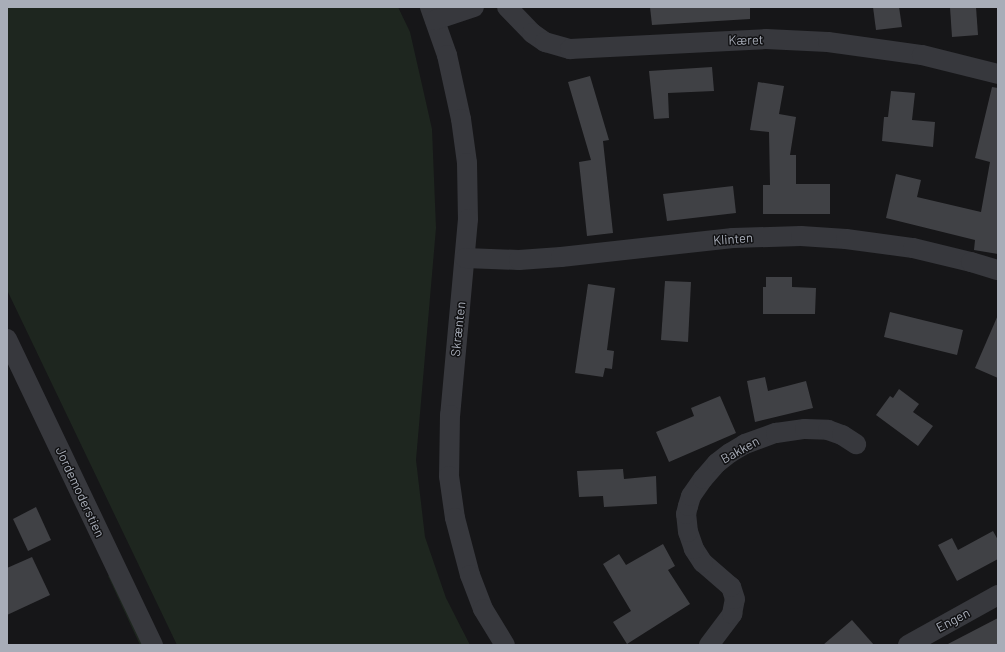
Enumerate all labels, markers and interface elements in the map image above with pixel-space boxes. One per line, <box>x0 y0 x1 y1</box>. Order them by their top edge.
street label: Kæret <box>728 32 764 48</box>
street label: Klinten <box>713 230 753 248</box>
street label: Skrænten <box>447 301 469 357</box>
street label: Bakken <box>718 433 762 467</box>
street label: Jordemoderstien <box>52 444 108 540</box>
street label: Engen <box>934 605 972 635</box>

